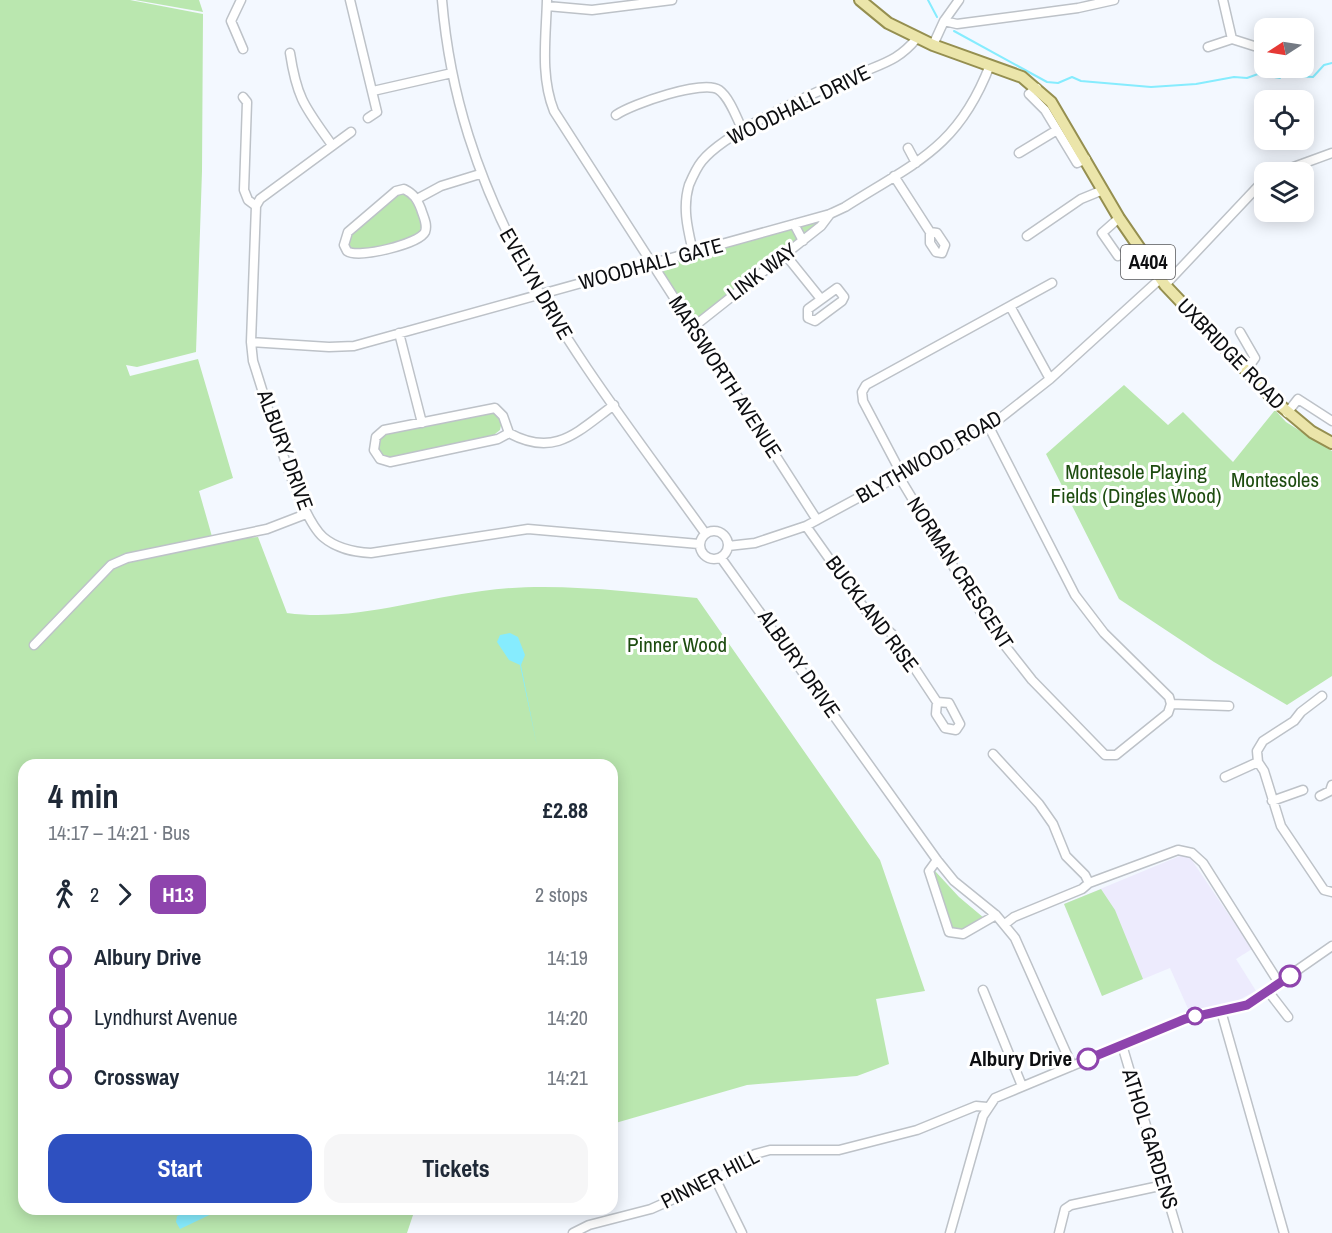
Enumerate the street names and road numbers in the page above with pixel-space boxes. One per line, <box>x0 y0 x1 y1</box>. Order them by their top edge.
street label: WOODHALL DRIVE <box>723 57 875 152</box>
street label: EVELYN DRIVE <box>493 223 580 345</box>
street label: WOODHALL GATE <box>575 230 726 297</box>
street label: LINK WAY <box>721 236 803 307</box>
road number: A404 <box>1121 245 1175 279</box>
street label: MARSWORTH AVENUE <box>662 290 789 463</box>
street label: UXBRIDGE ROAD <box>1171 292 1292 416</box>
street label: ALBURY DRIVE <box>250 385 321 514</box>
street label: BLYTHWOOD ROAD <box>850 403 1007 510</box>
street label: NORMAN CRESCENT <box>900 491 1021 655</box>
street label: BUCKLAND RISE <box>819 550 926 678</box>
street label: ALBURY DRIVE <box>751 603 847 724</box>
street label: ATHOL GARDENS <box>1115 1064 1186 1213</box>
street label: PINNER HILL <box>656 1141 764 1216</box>

